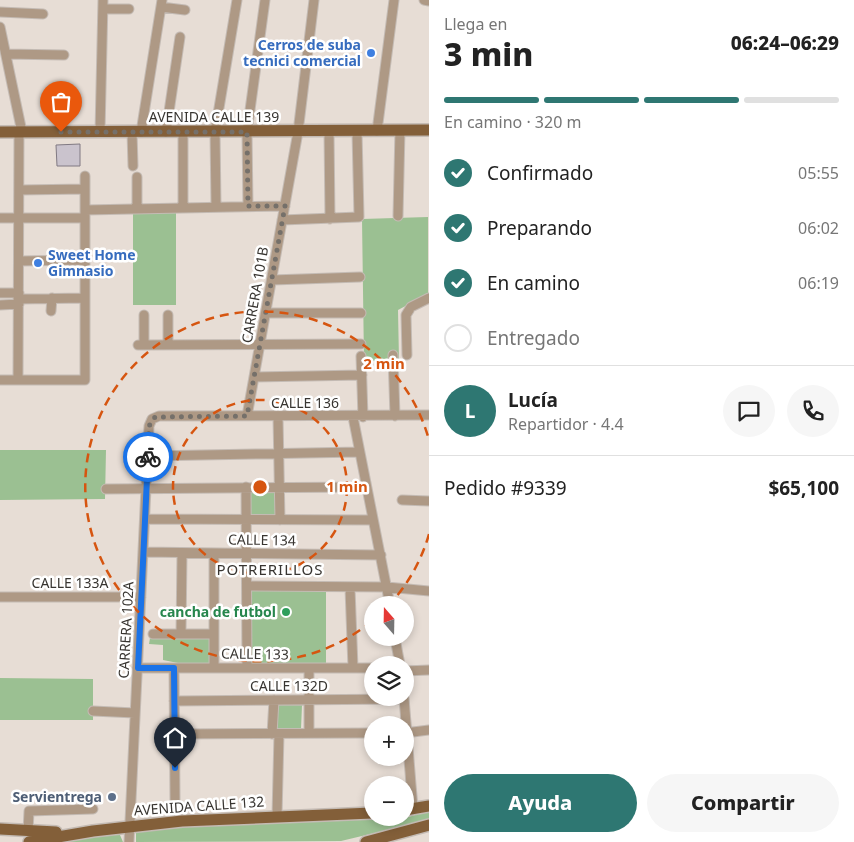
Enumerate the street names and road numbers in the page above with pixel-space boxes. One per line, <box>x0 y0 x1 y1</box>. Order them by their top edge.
street label: AVENIDA CALLE 139 <box>149 107 279 126</box>
street label: CARRERA 101B <box>237 245 272 345</box>
street label: CALLE 136 <box>271 393 339 412</box>
street label: CALLE 134 <box>228 529 296 550</box>
street label: CALLE 133A <box>32 573 108 592</box>
street label: CARRERA 102A <box>113 581 138 679</box>
street label: CALLE 133 <box>221 643 289 664</box>
street label: CALLE 132D <box>250 676 328 695</box>
street label: AVENIDA CALLE 132 <box>133 791 265 820</box>

